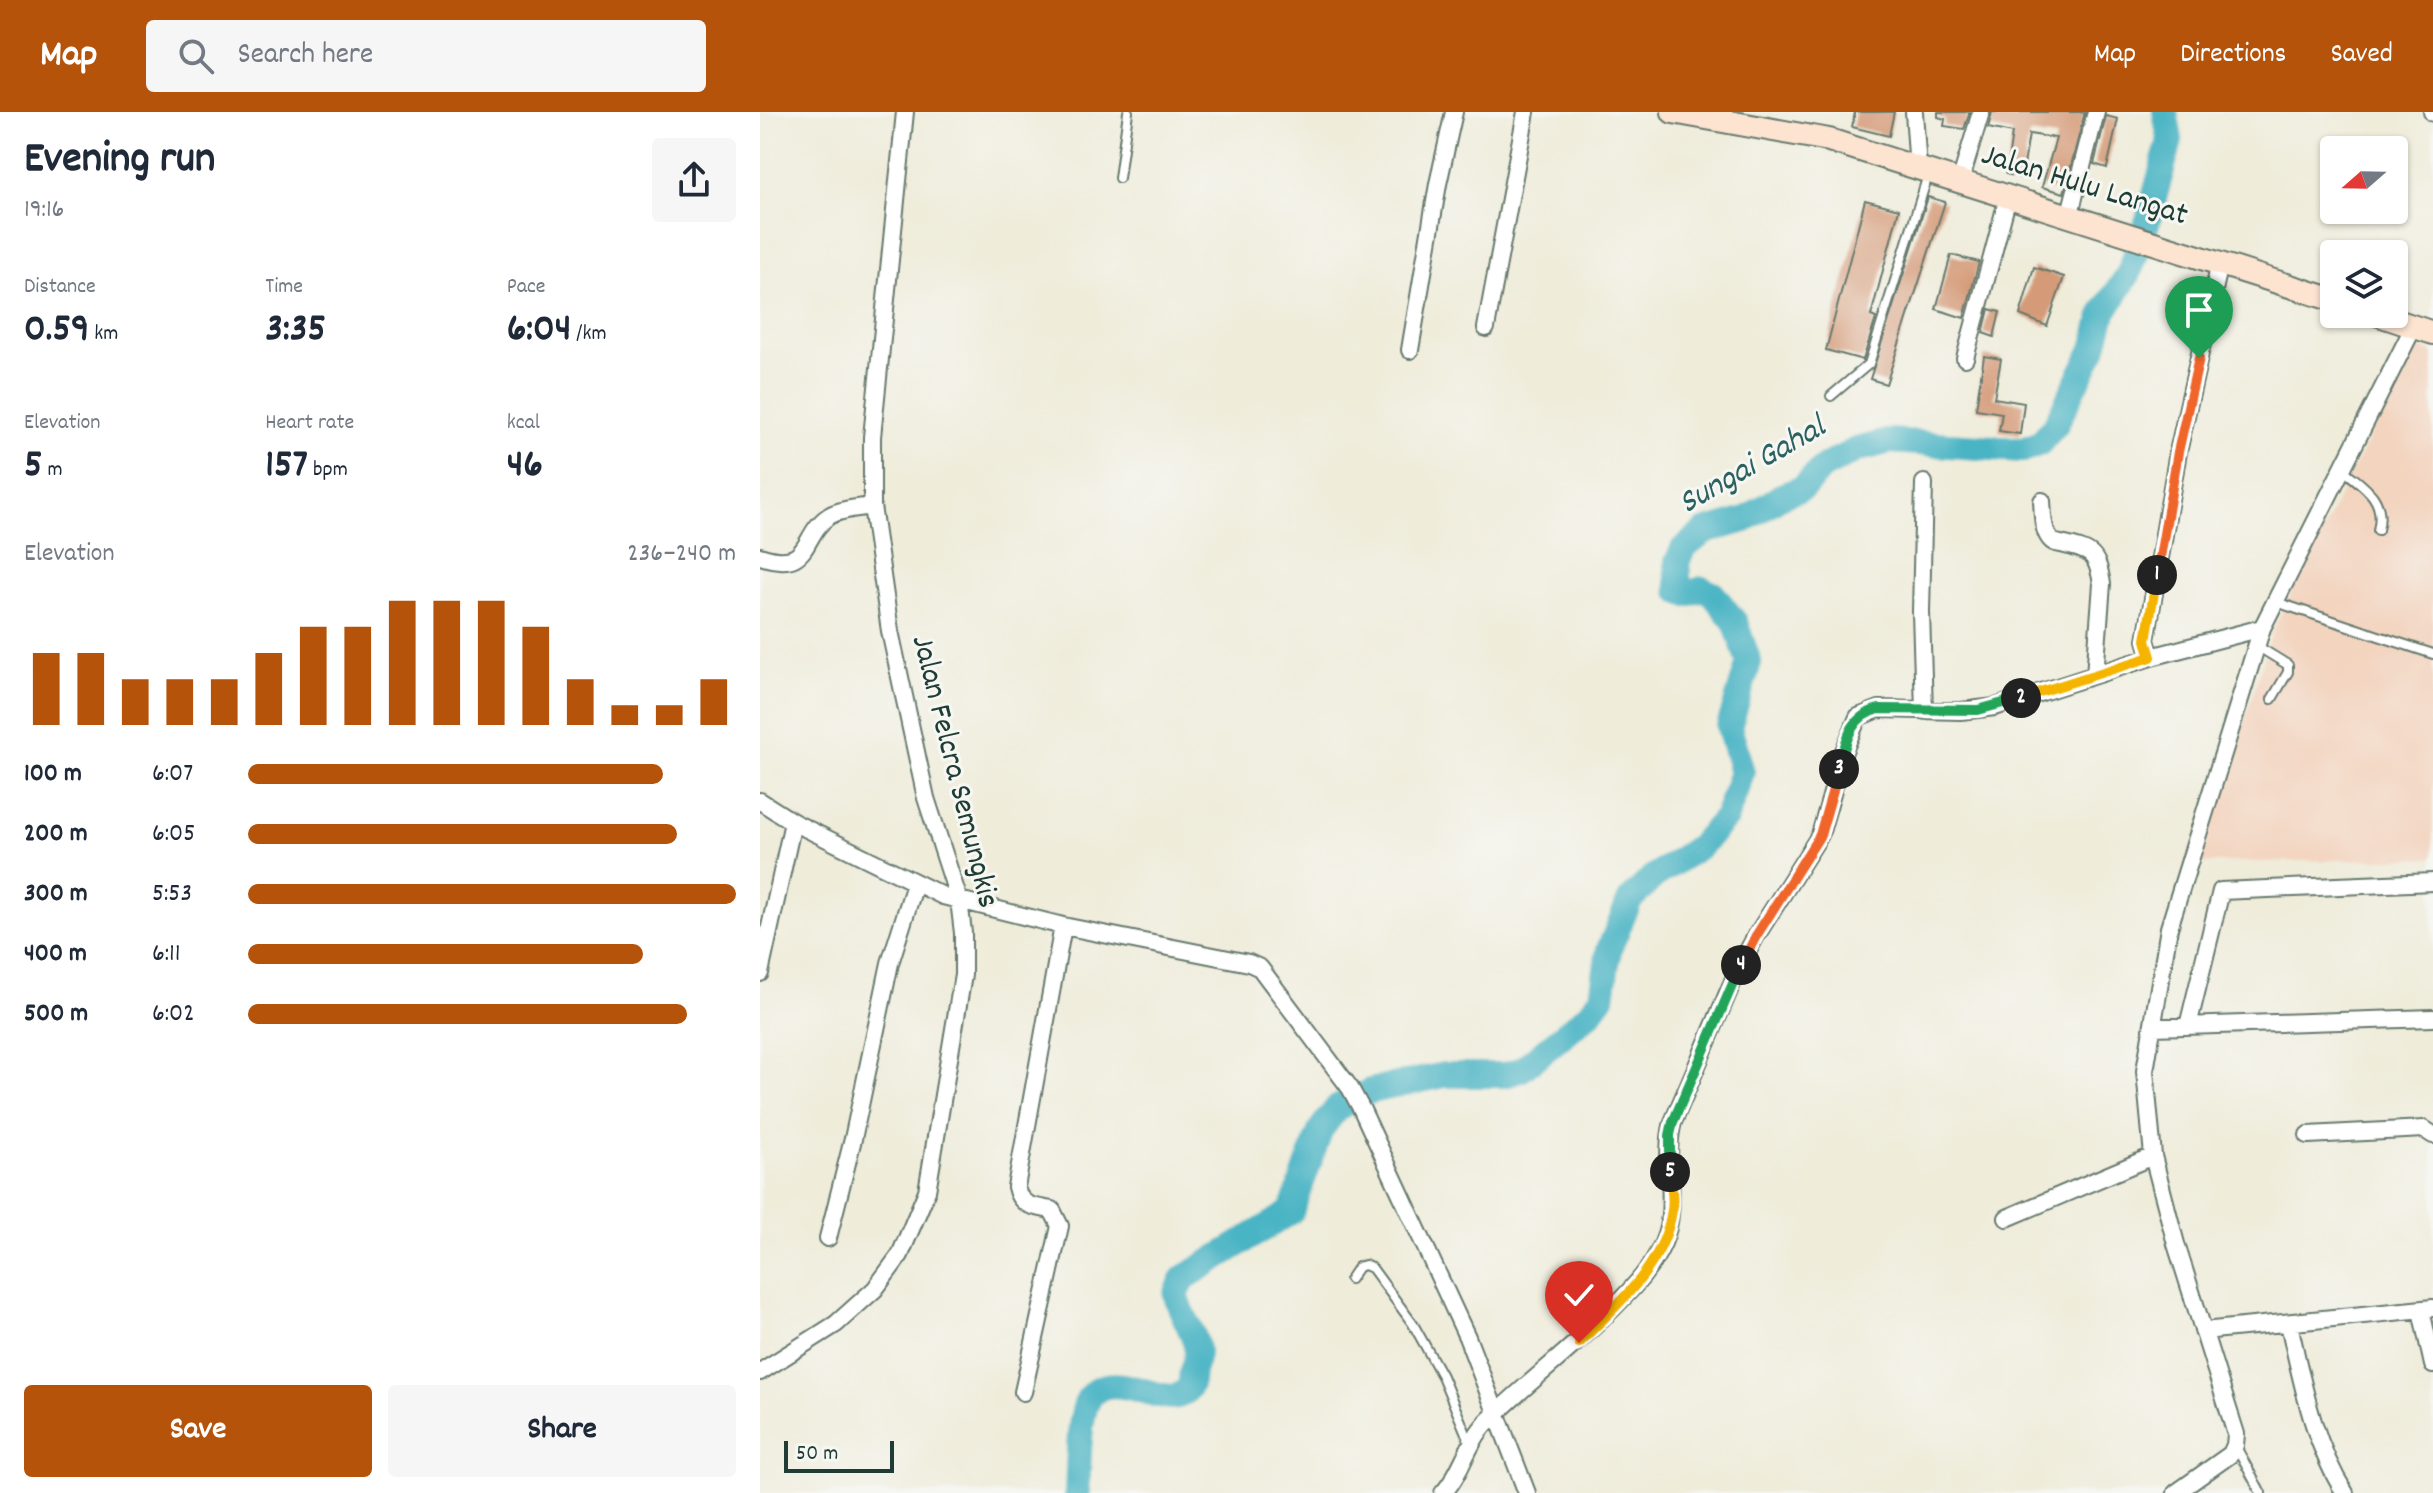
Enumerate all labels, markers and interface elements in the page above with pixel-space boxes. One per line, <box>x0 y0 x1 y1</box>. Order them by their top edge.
search box <box>146 20 706 92</box>
text: Map <box>40 29 98 84</box>
icon: search <box>174 34 218 78</box>
text: Search here <box>238 35 373 78</box>
text: Map <box>2094 36 2136 76</box>
text: Directions <box>2180 36 2286 76</box>
text: Saved <box>2330 36 2393 76</box>
text: Evening run <box>24 130 215 193</box>
street label: Jalan Hulu Langat <box>1975 134 2193 240</box>
north arrow <box>2320 136 2408 224</box>
map controls <box>2320 136 2408 328</box>
button: share <box>652 138 736 222</box>
text: 19:16 <box>24 192 64 229</box>
button: layers <box>2320 240 2408 328</box>
text: Distance <box>24 272 96 303</box>
text: Time <box>265 272 303 303</box>
text: Pace <box>507 272 546 303</box>
pin <box>2165 276 2233 358</box>
icon: arrive <box>2177 288 2221 332</box>
text: 0.59 <box>24 303 89 360</box>
text: 3:35 <box>265 303 326 360</box>
text: 6:04 <box>507 303 571 360</box>
text: km <box>89 319 118 350</box>
text: /km <box>571 319 607 350</box>
water label: Sungai Gahal <box>1670 404 1838 529</box>
text: Elevation <box>24 408 101 439</box>
text: Heart rate <box>265 408 354 439</box>
text: kcal <box>507 408 540 439</box>
text: 5 <box>24 439 43 496</box>
text: 157 <box>265 439 308 496</box>
text: 46 <box>507 439 543 496</box>
text: m <box>43 455 63 486</box>
text: bpm <box>308 455 348 486</box>
text: Elevation <box>24 536 114 573</box>
text: 236–240 m <box>627 536 736 573</box>
pin: 1 <box>2137 555 2177 595</box>
text: 1 <box>2155 559 2159 590</box>
street label: Jalan Felcra Semungkis <box>897 631 1009 913</box>
pin: 2 <box>2001 678 2041 718</box>
text: 2 <box>2016 682 2026 713</box>
pin: 3 <box>1819 749 1859 789</box>
text: 3 <box>1834 753 1844 784</box>
text: 100 m <box>24 756 82 793</box>
text: 6:07 <box>152 756 193 793</box>
text: 200 m <box>24 816 88 853</box>
text: 6:05 <box>152 816 195 853</box>
text: 300 m <box>24 876 88 913</box>
text: 5:53 <box>152 876 192 913</box>
text: 400 m <box>24 936 87 973</box>
text: 6:11 <box>152 936 180 973</box>
pin: 4 <box>1721 945 1761 985</box>
text: 4 <box>1736 949 1746 980</box>
text: 500 m <box>24 996 88 1033</box>
text: 6:02 <box>152 996 195 1033</box>
pin: 5 <box>1650 1152 1690 1192</box>
text: 5 <box>1665 1156 1675 1187</box>
pin <box>1545 1261 1613 1343</box>
icon: check <box>1557 1273 1601 1317</box>
button: Save <box>24 1385 372 1477</box>
button: Share <box>388 1385 736 1477</box>
scale bar <box>784 1437 894 1473</box>
text: 50 m <box>796 1439 838 1470</box>

